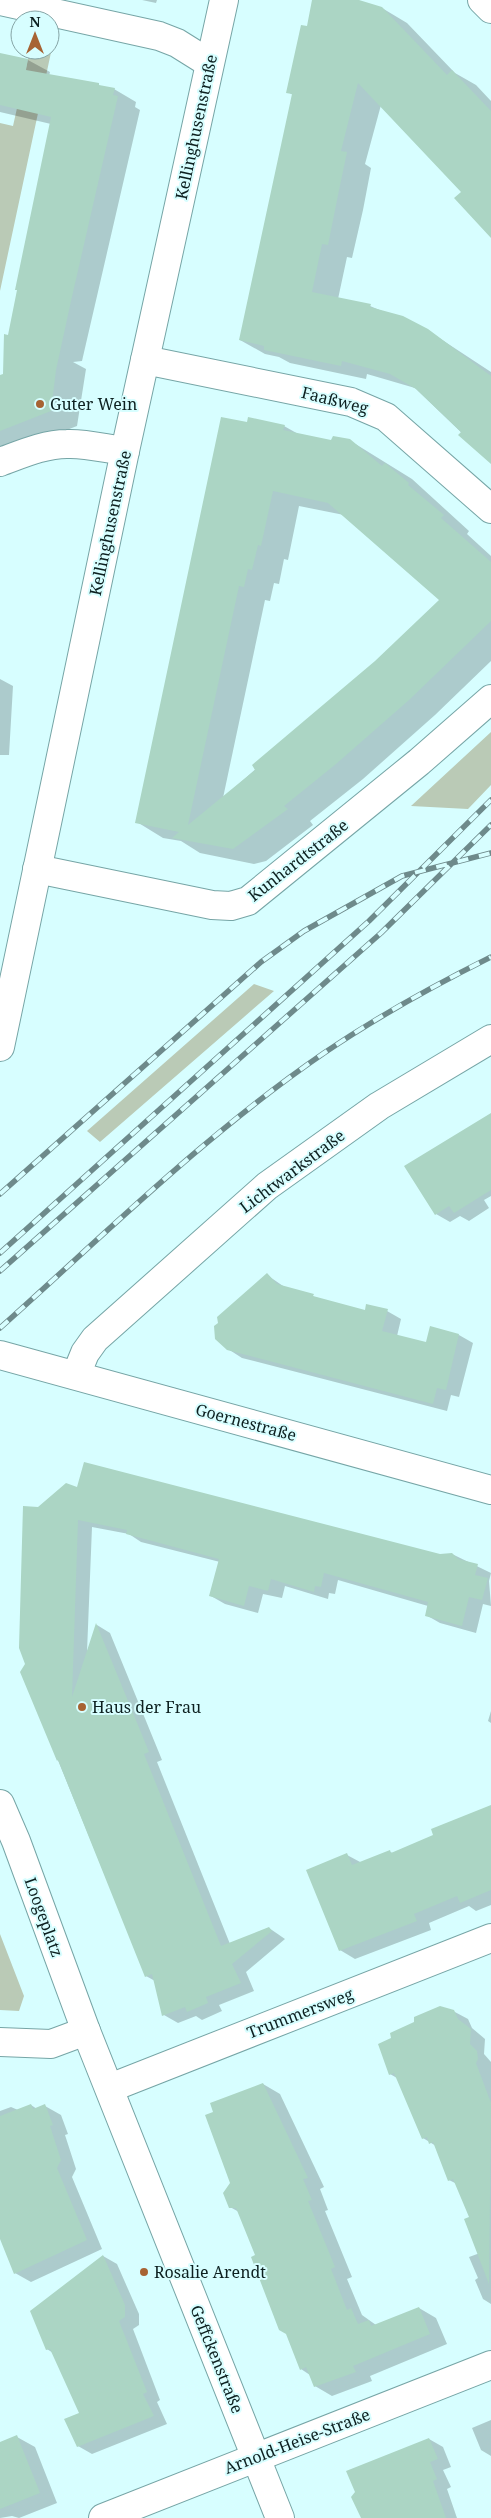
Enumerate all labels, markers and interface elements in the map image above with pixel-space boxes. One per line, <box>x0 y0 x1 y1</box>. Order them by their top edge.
north arrow <box>10 10 60 60</box>
text: N <box>29 12 41 31</box>
street label: Kellinghusenstraße <box>170 52 222 202</box>
street label: Faaßweg <box>299 381 371 419</box>
place label: Guter Wein <box>50 393 137 415</box>
marker: Guter Wein <box>34 398 46 410</box>
street label: Kellinghusenstraße <box>84 448 136 598</box>
street label: Kunhardtstraße <box>243 814 353 906</box>
street label: Lichtwarkstraße <box>235 1124 349 1218</box>
street label: Goernestraße <box>193 1398 299 1446</box>
place label: Haus der Frau <box>92 1696 201 1718</box>
marker: Haus der Frau <box>76 1701 88 1713</box>
street label: Loogeplatz <box>19 1874 69 1960</box>
street label: Trummersweg <box>244 1983 357 2043</box>
place label: Rosalie Arendt <box>154 2261 266 2283</box>
marker: Rosalie Arendt <box>138 2266 150 2278</box>
street label: Geffckenstraße <box>185 2302 249 2416</box>
street label: Arnold-Heise-Straße <box>221 2403 373 2479</box>

